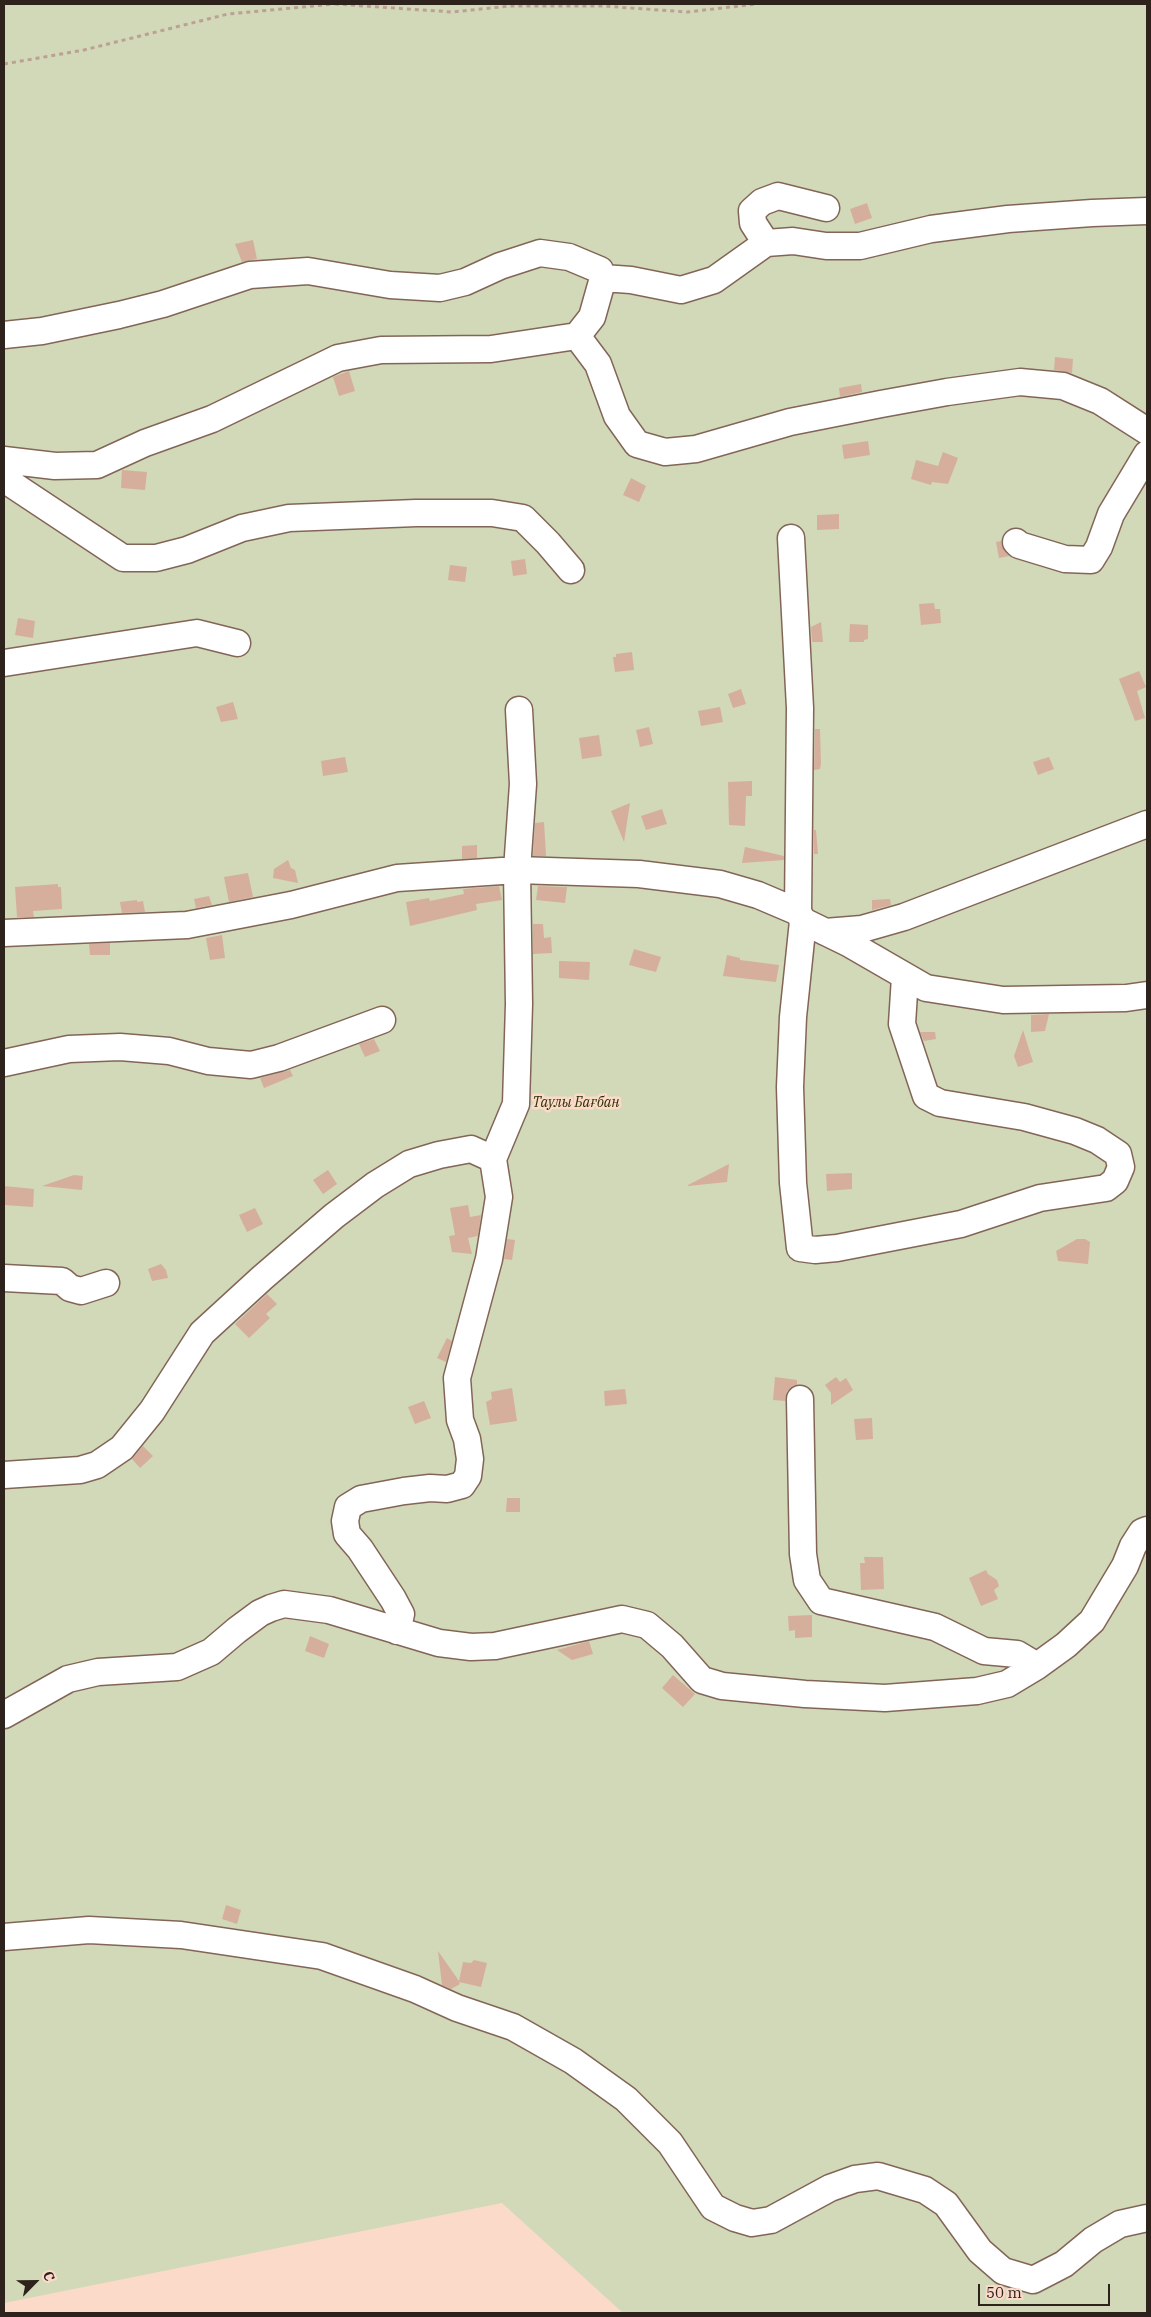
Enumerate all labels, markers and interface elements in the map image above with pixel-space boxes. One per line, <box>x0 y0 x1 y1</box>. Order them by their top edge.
park label: Таулы Бағбан <box>533 1095 619 1111</box>
north arrow <box>10 2257 60 2307</box>
text: С <box>39 2268 59 2284</box>
scale bar <box>981 2274 1114 2306</box>
text: 50 m <box>986 2283 1022 2302</box>

